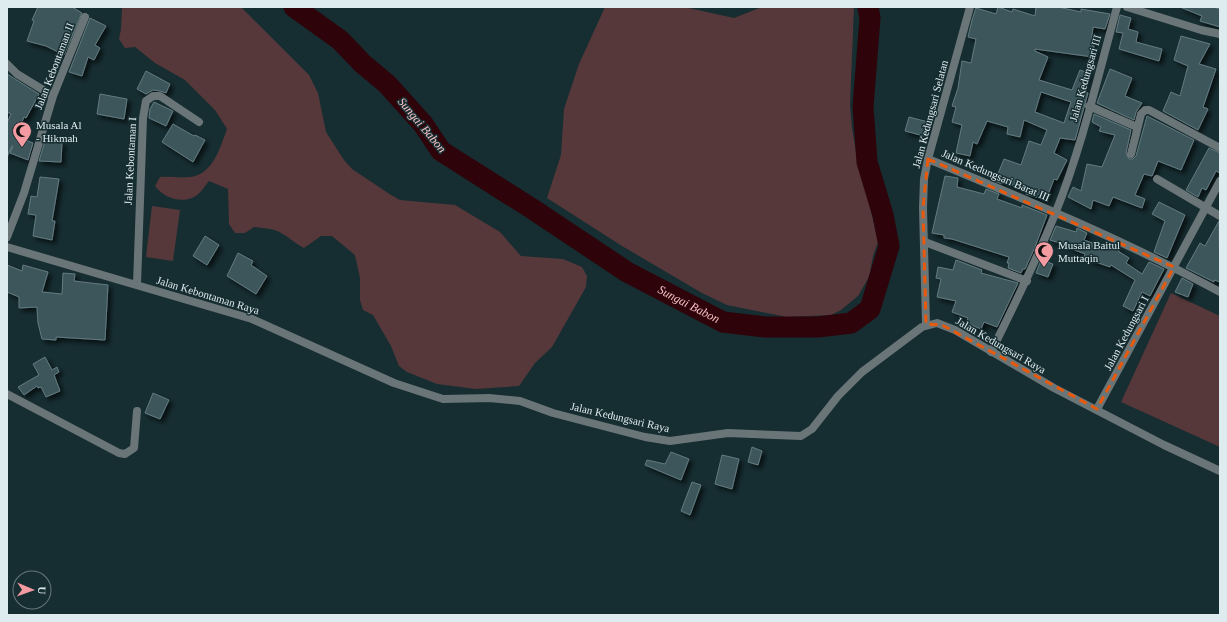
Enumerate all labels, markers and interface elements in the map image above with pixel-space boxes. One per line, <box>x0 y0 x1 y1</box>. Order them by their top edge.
street label: Jalan Kebontaman II <box>32 21 76 111</box>
street label: Jalan Kedungsari III <box>1067 33 1103 123</box>
street label: Jalan Kedungsari Selatan <box>910 58 950 169</box>
water label: Sungai Babon <box>395 95 449 155</box>
street label: Jalan Kebontaman I <box>122 116 138 205</box>
place label: Musala Al - Hikmah <box>36 119 82 144</box>
mosque icon: Musala Al - Hikmah <box>11 120 33 148</box>
street label: Jalan Kedungsari Barat III <box>940 147 1052 203</box>
place label: Musala Baitul Muttaqin <box>1058 239 1120 264</box>
mosque icon: Musala Baitul Muttaqin <box>1033 240 1055 268</box>
street label: Jalan Kebontaman Raya <box>155 274 261 316</box>
water label: Sungai Babon <box>656 282 722 326</box>
street label: Jalan Kedungsari I <box>1101 293 1151 372</box>
street label: Jalan Kedungsari Raya <box>954 314 1048 376</box>
street label: Jalan Kedungsari Raya <box>569 400 671 434</box>
north arrow <box>12 570 52 610</box>
text: U <box>36 586 48 595</box>

